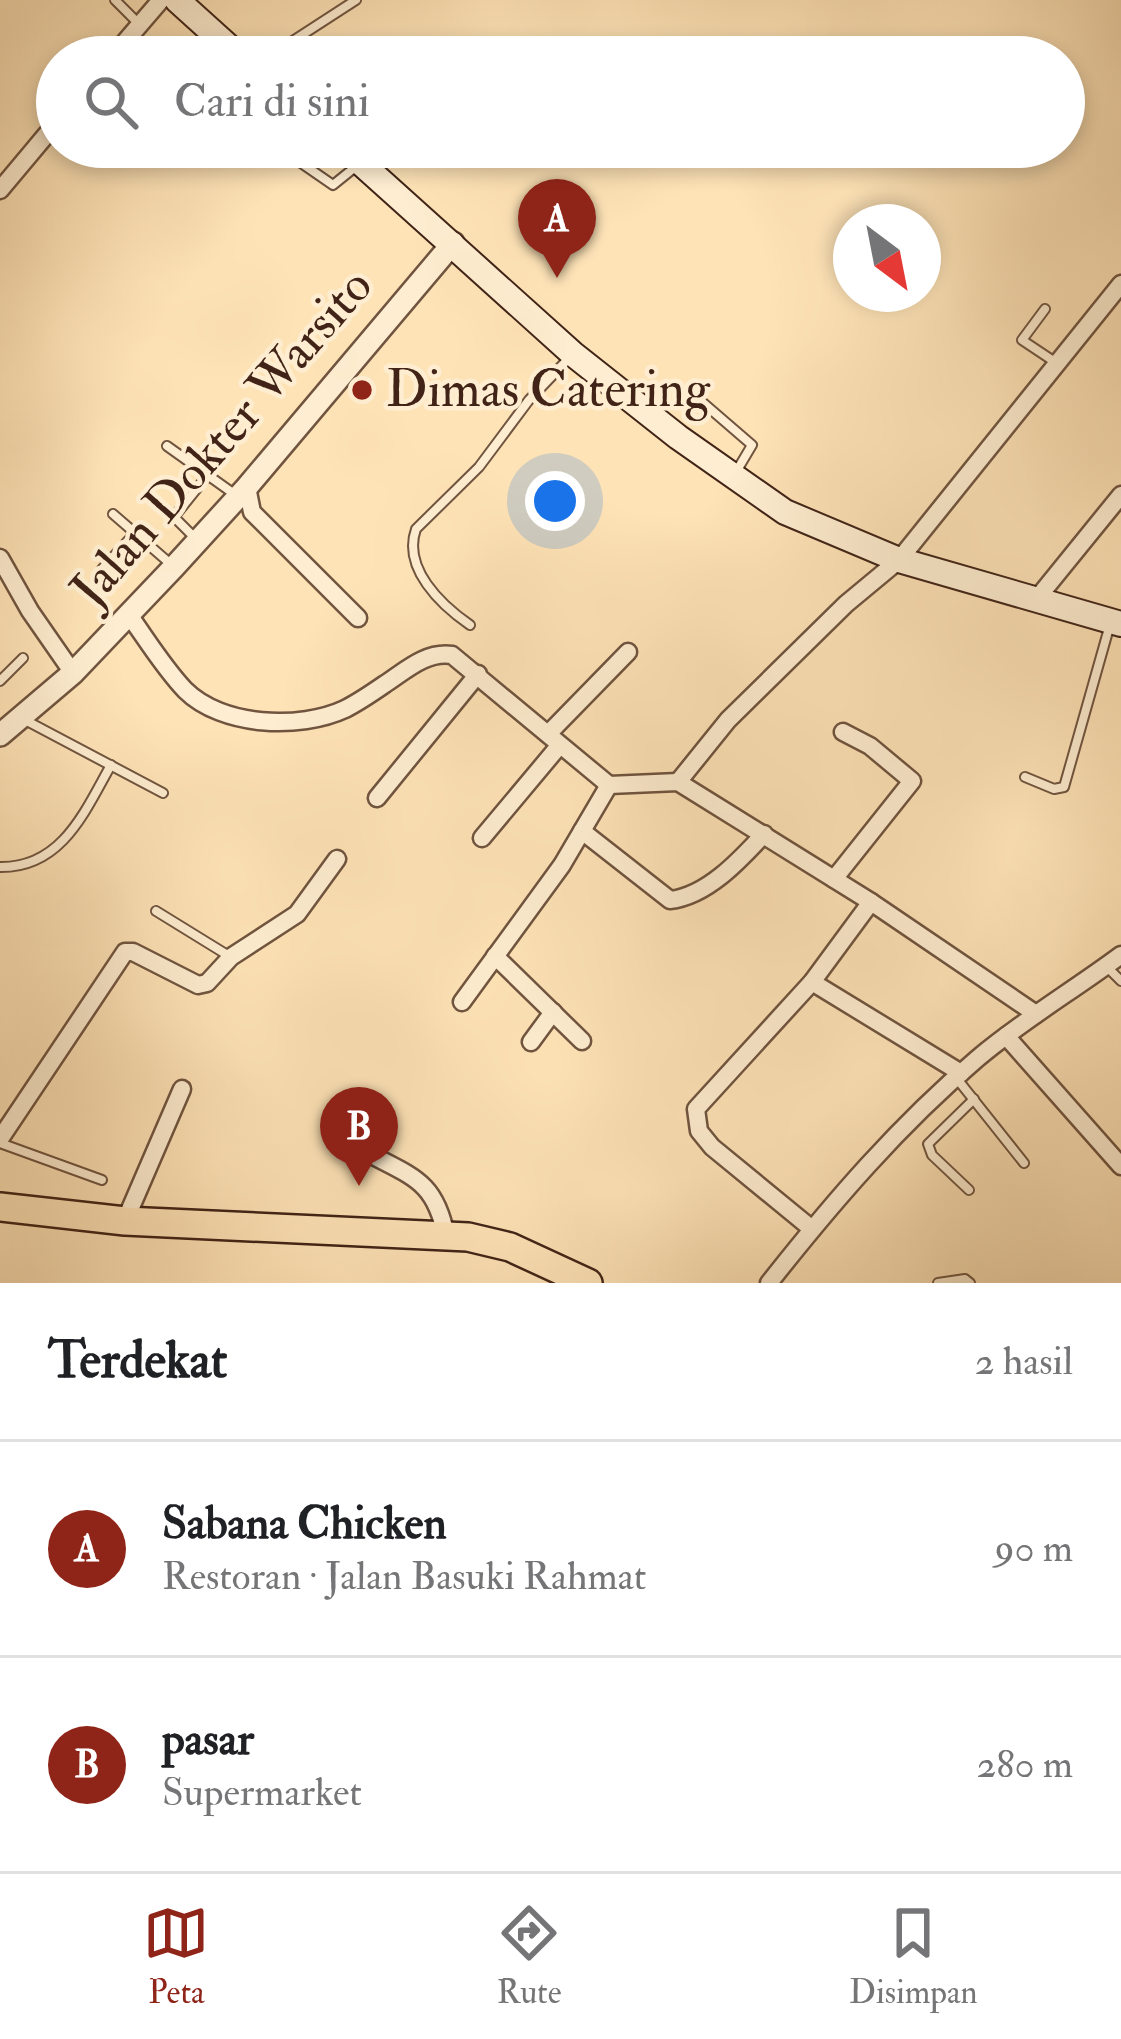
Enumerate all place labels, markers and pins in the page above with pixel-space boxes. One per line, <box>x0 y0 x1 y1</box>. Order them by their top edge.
pin: A <box>518 179 596 278</box>
place label: Dimas Catering <box>386 358 711 422</box>
marker: Dimas Catering <box>349 377 375 403</box>
pin: B <box>320 1087 398 1186</box>

